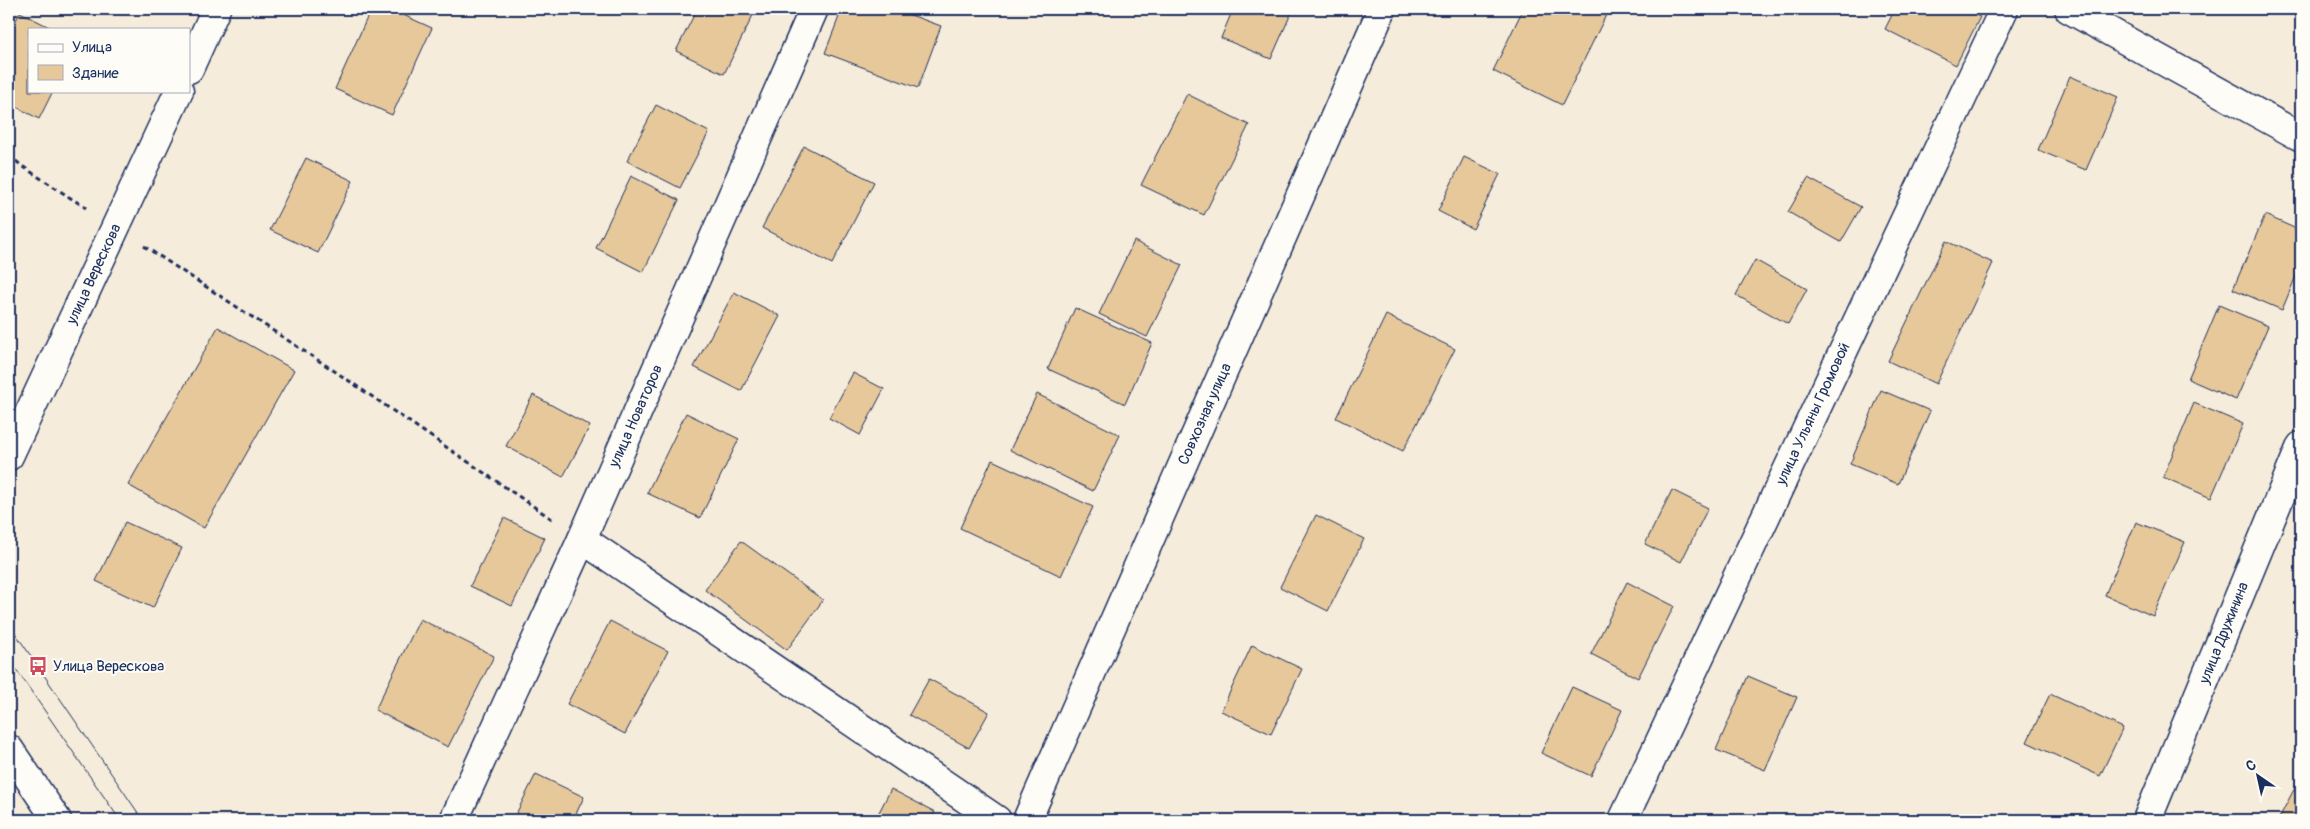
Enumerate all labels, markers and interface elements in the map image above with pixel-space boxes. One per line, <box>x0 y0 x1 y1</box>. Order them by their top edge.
legend <box>28 28 190 92</box>
text: Улица <box>72 38 112 57</box>
text: Здание <box>72 64 119 83</box>
street label: улица Верескова <box>62 221 126 328</box>
street label: улица Ульяны Громовой <box>1771 340 1854 489</box>
street label: Совхозная улица <box>1174 360 1236 468</box>
street label: улица Новаторов <box>604 362 667 471</box>
street label: улица Дружинина <box>2195 579 2253 688</box>
bus stop icon: Улица Верескова <box>27 655 49 677</box>
place label: Улица Верескова <box>53 657 164 676</box>
north arrow <box>2232 752 2282 802</box>
text: С <box>2243 756 2260 775</box>

